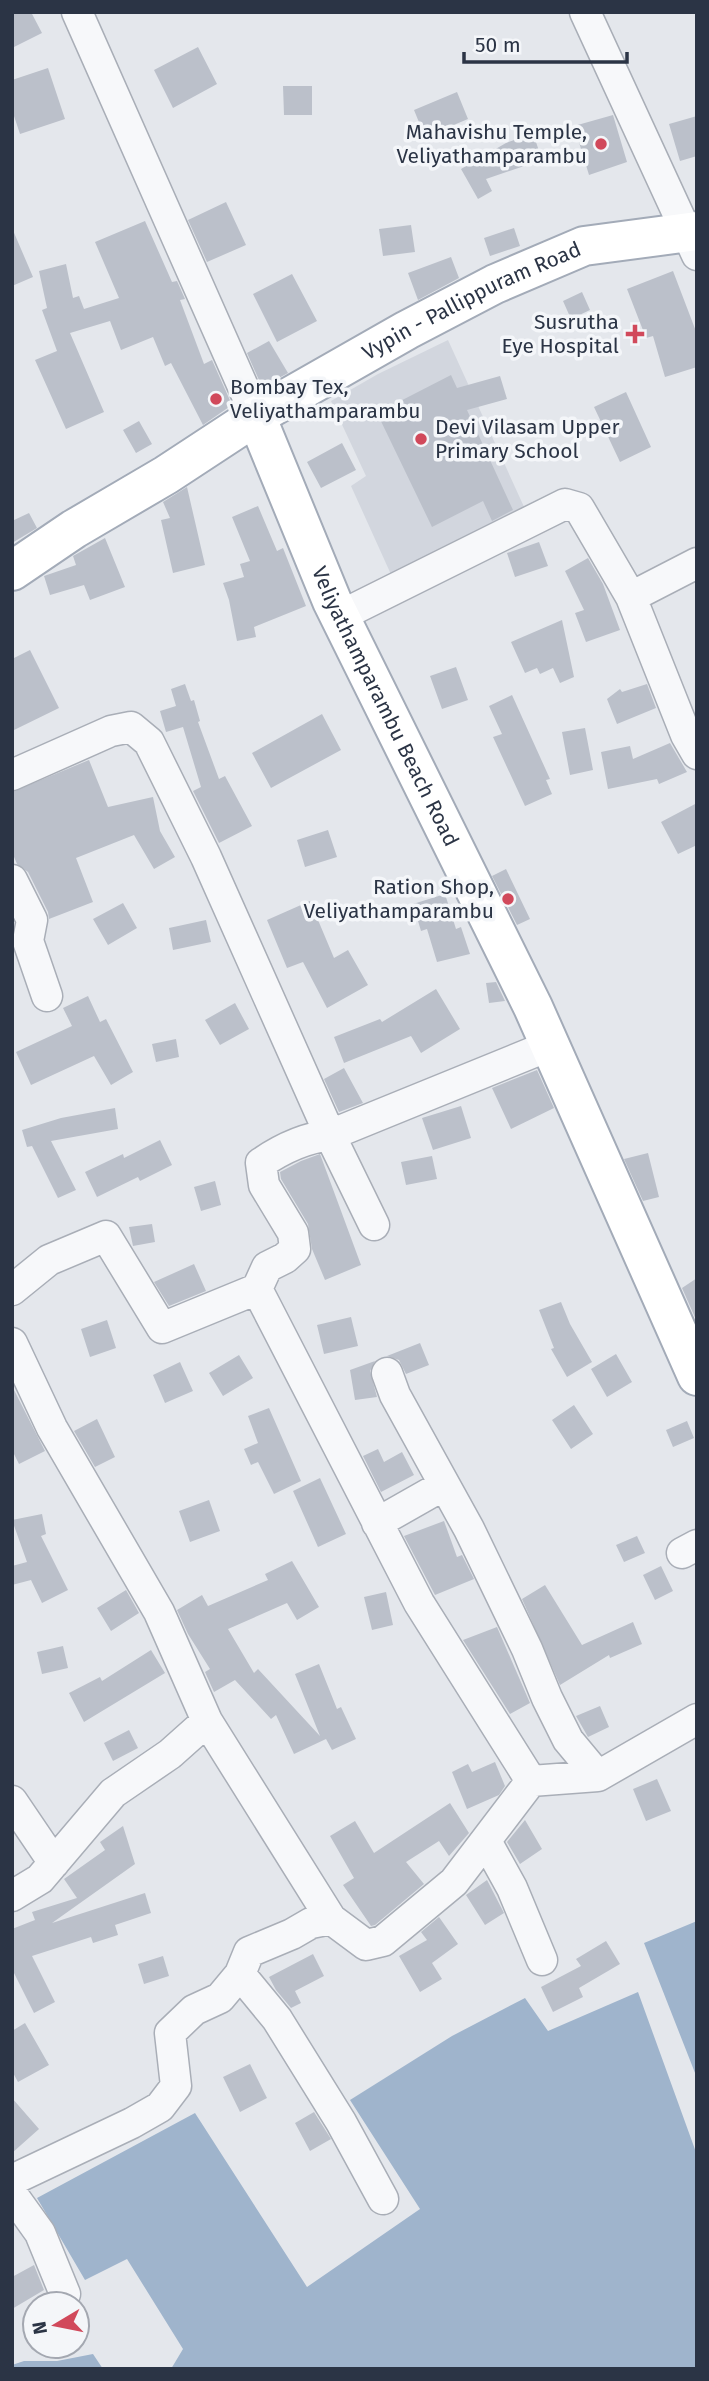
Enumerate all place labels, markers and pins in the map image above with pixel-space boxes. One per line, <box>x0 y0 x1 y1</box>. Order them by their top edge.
place label: Mahavishu Temple, Veliyathamparambu <box>396 119 587 169</box>
marker: Mahavishu Temple, Veliyathamparambu <box>593 136 609 152</box>
place label: Susrutha Eye Hospital <box>501 309 619 359</box>
marker: Susrutha Eye Hospital <box>625 324 645 344</box>
place label: Bombay Tex, Veliyathamparambu <box>230 374 421 424</box>
marker: Bombay Tex, Veliyathamparambu <box>208 391 224 407</box>
place label: Devi Vilasam Upper Primary School <box>435 414 620 464</box>
marker: Devi Vilasam Upper Primary School <box>413 431 429 447</box>
place label: Ration Shop, Veliyathamparambu <box>303 874 494 924</box>
marker: Ration Shop, Veliyathamparambu <box>500 891 516 907</box>

